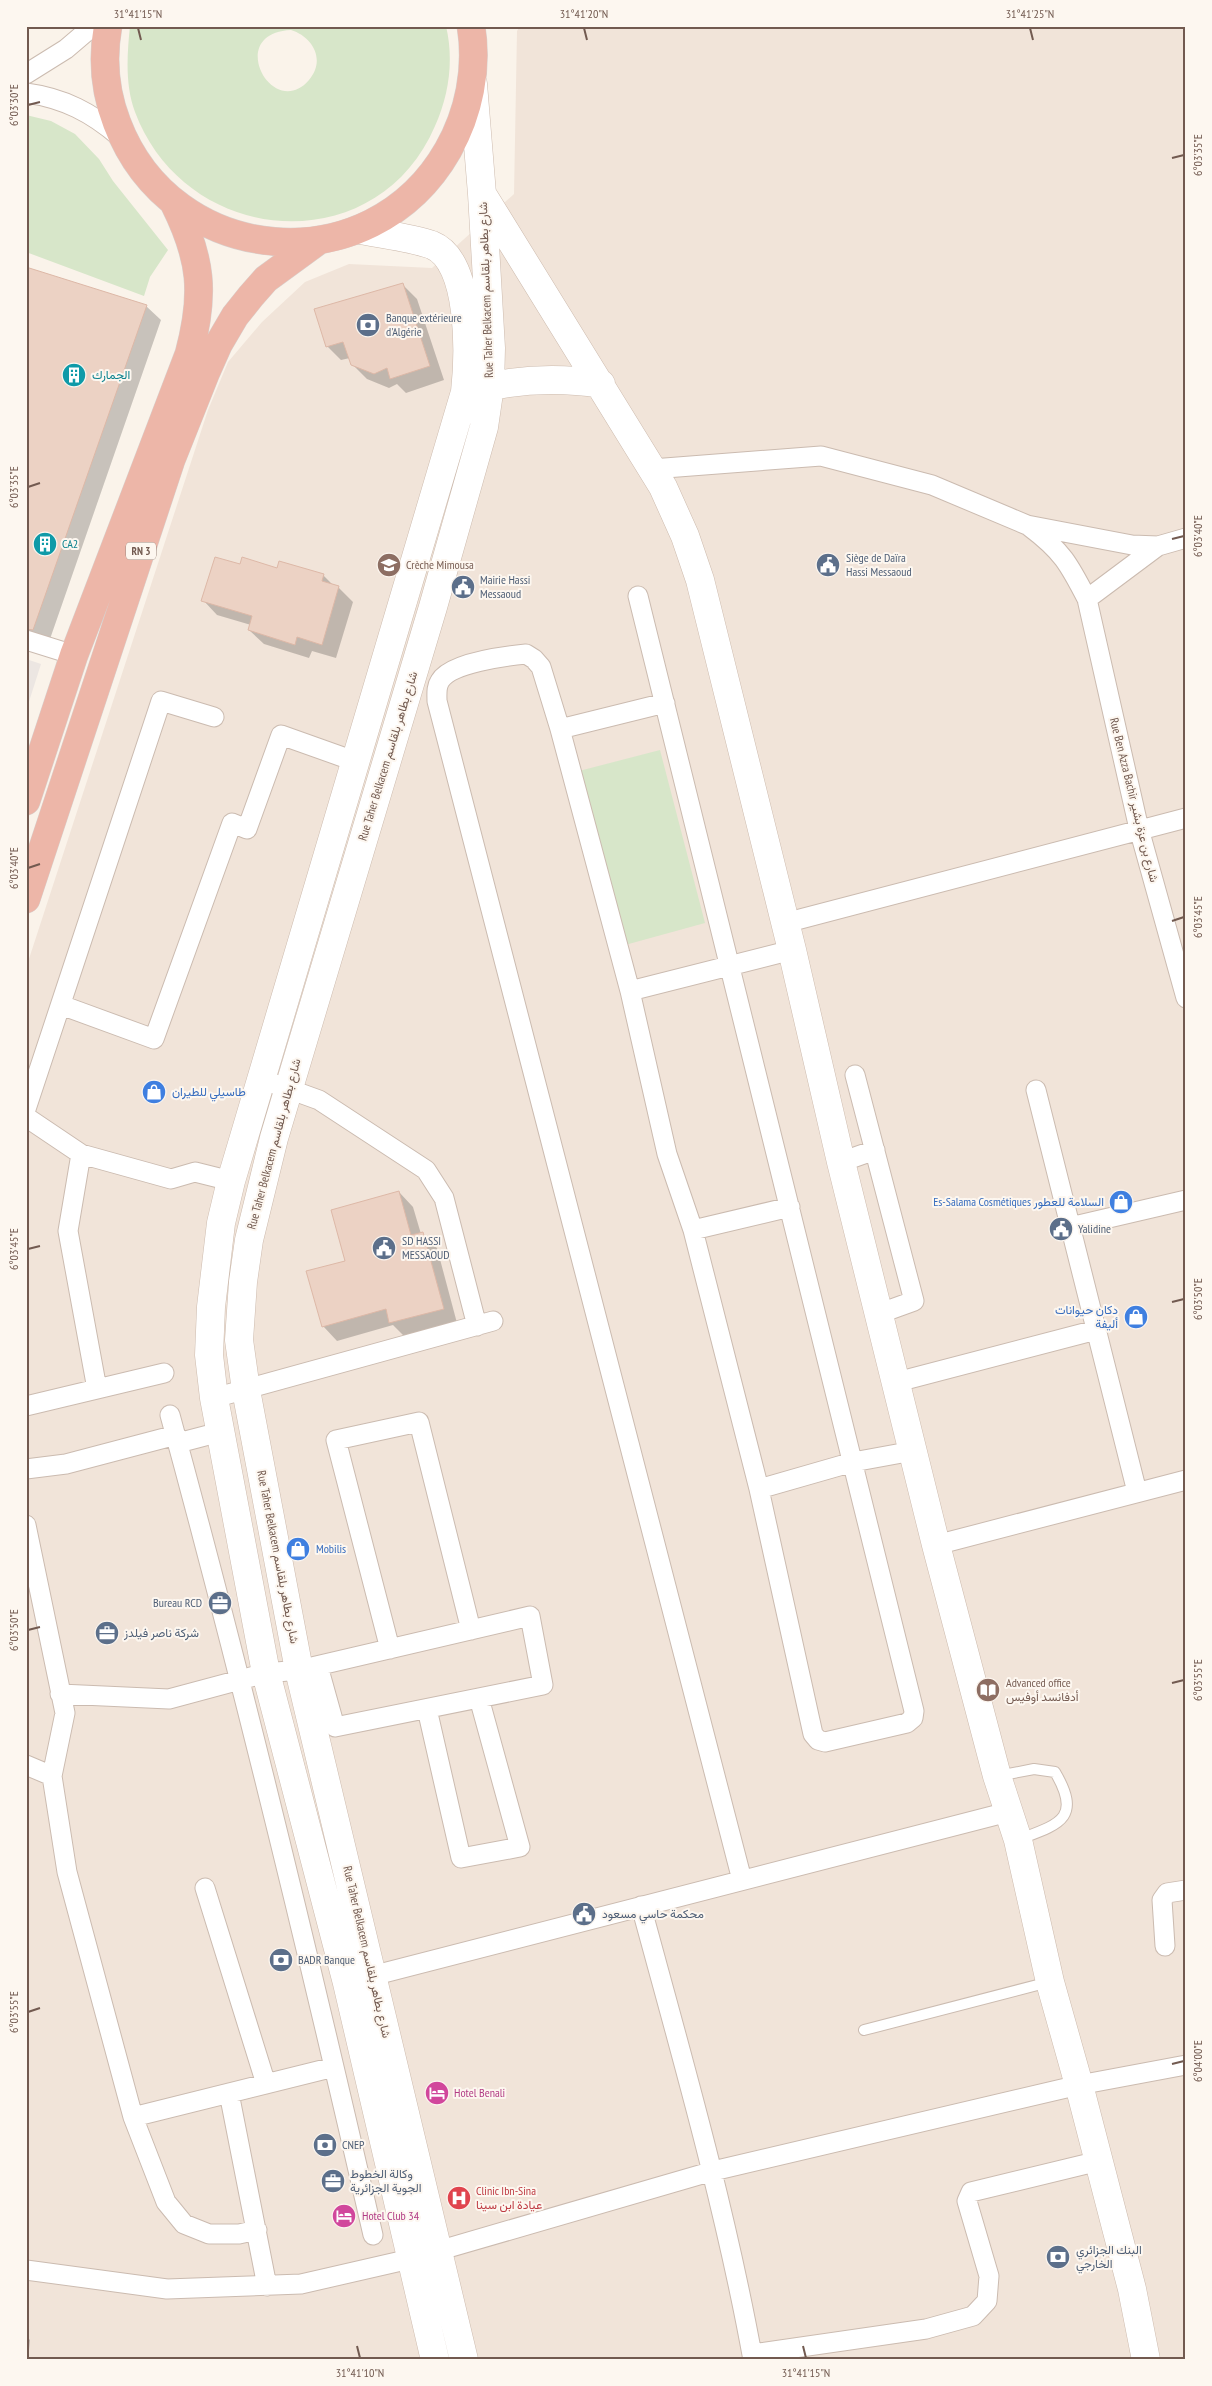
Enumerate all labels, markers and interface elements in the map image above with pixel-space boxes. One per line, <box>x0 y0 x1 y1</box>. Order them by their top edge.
text: 31°41'15"N <box>114 6 162 21</box>
text: 31°41'20"N <box>560 6 608 21</box>
text: 31°41'25"N <box>1006 6 1054 21</box>
text: 6°03'30"E <box>6 84 21 126</box>
text: 6°03'35"E <box>1190 134 1205 176</box>
street label: Rue Taher Belkacem شارع بطاهر بلقاسم <box>475 202 498 378</box>
place label: Banque extérieure d'Algérie <box>386 310 462 339</box>
bank icon: Banque extérieure d'Algérie <box>355 312 381 338</box>
building icon: الجمارك <box>61 362 87 388</box>
place label: الجمارك <box>92 367 130 383</box>
text: 6°03'35"E <box>6 466 21 508</box>
text: 6°03'40"E <box>1190 515 1205 557</box>
building icon: CA2 <box>32 531 58 557</box>
place label: CA2 <box>62 536 78 551</box>
road number: RN 3 <box>126 542 156 560</box>
place label: Siège de Daïra Hassi Messaoud <box>846 550 912 579</box>
school or university icon: Crèche Mimousa <box>376 552 402 578</box>
public building icon: Siège de Daïra Hassi Messaoud <box>815 552 841 578</box>
place label: Crèche Mimousa <box>406 557 474 572</box>
place label: Mairie Hassi Messaoud <box>480 572 530 601</box>
public building icon: Mairie Hassi Messaoud <box>450 574 476 600</box>
street label: Rue Taher Belkacem شارع بطاهر بلقاسم <box>355 669 422 843</box>
street label: Rue Ben Azza Bachir شارع بن عزة بشير <box>1105 716 1162 884</box>
text: 6°03'40"E <box>6 847 21 889</box>
text: 6°03'45"E <box>1190 896 1205 938</box>
street label: Rue Taher Belkacem شارع بطاهر بلقاسم <box>243 1057 305 1231</box>
shop icon: طاسيلي للطيران <box>141 1079 167 1105</box>
place label: طاسيلي للطيران <box>172 1084 246 1102</box>
shop icon: Es-Salama Cosmétiques السلامة للعطور <box>1108 1189 1134 1215</box>
place label: Es-Salama Cosmétiques السلامة للعطور <box>933 1194 1104 1210</box>
public building icon: Yalidine <box>1048 1216 1074 1242</box>
place label: Yalidine <box>1078 1221 1111 1236</box>
text: 6°03'45"E <box>6 1228 21 1270</box>
place label: SD HASSI MESSAOUD <box>402 1233 450 1262</box>
public building icon: SD HASSI MESSAOUD <box>371 1235 397 1261</box>
text: 6°03'50"E <box>1190 1278 1205 1320</box>
place label: دكان حيوانات أليفة <box>1055 1302 1118 1331</box>
shop icon: دكان حيوانات أليفة <box>1123 1304 1149 1330</box>
street label: Rue Taher Belkacem شارع بطاهر بلقاسم <box>252 1469 303 1645</box>
shop icon: Mobilis <box>285 1536 311 1562</box>
place label: Mobilis <box>316 1541 346 1556</box>
office icon: Bureau RCD <box>207 1590 233 1616</box>
place label: Bureau RCD <box>153 1595 202 1610</box>
text: 6°03'50"E <box>6 1609 21 1651</box>
office icon: شركة ناصر فيلدز <box>94 1620 120 1646</box>
place label: شركة ناصر فيلدز <box>123 1625 199 1641</box>
text: 6°03'55"E <box>1190 1659 1205 1701</box>
place label: Advanced office أدفانسد أوفيس <box>1006 1675 1079 1705</box>
library icon: Advanced office أدفانسد أوفيس <box>975 1677 1001 1703</box>
street label: Rue Taher Belkacem شارع بطاهر بلقاسم <box>338 1864 395 2040</box>
public building icon: محكمة حاسي مسعود <box>571 1901 597 1927</box>
place label: محكمة حاسي مسعود <box>602 1906 704 1924</box>
bank icon: BADR Banque <box>268 1947 294 1973</box>
place label: BADR Banque <box>298 1952 355 1967</box>
text: 6°03'55"E <box>6 1991 21 2033</box>
text: 6°04'00"E <box>1190 2040 1205 2082</box>
hotel icon: Hotel Benali <box>424 2080 450 2106</box>
place label: Hotel Benali <box>454 2085 505 2100</box>
bank icon: CNEP <box>312 2132 338 2158</box>
place label: CNEP <box>342 2137 365 2152</box>
place label: وكالة الخطوط الجوية الجزائرية <box>350 2166 422 2196</box>
office icon: وكالة الخطوط الجوية الجزائرية <box>320 2168 346 2194</box>
place label: Clinic Ibn-Sina عيادة ابن سينا <box>476 2183 542 2213</box>
hospital icon: Clinic Ibn-Sina عيادة ابن سينا <box>446 2185 472 2211</box>
hotel icon: Hotel Club 34 <box>331 2203 357 2229</box>
place label: Hotel Club 34 <box>362 2208 420 2223</box>
place label: البنك الجزائري الخارجي <box>1076 2242 1142 2274</box>
bank icon: البنك الجزائري الخارجي <box>1045 2244 1071 2270</box>
text: 31°41'10"N <box>336 2365 384 2380</box>
text: 31°41'15"N <box>782 2365 830 2380</box>

